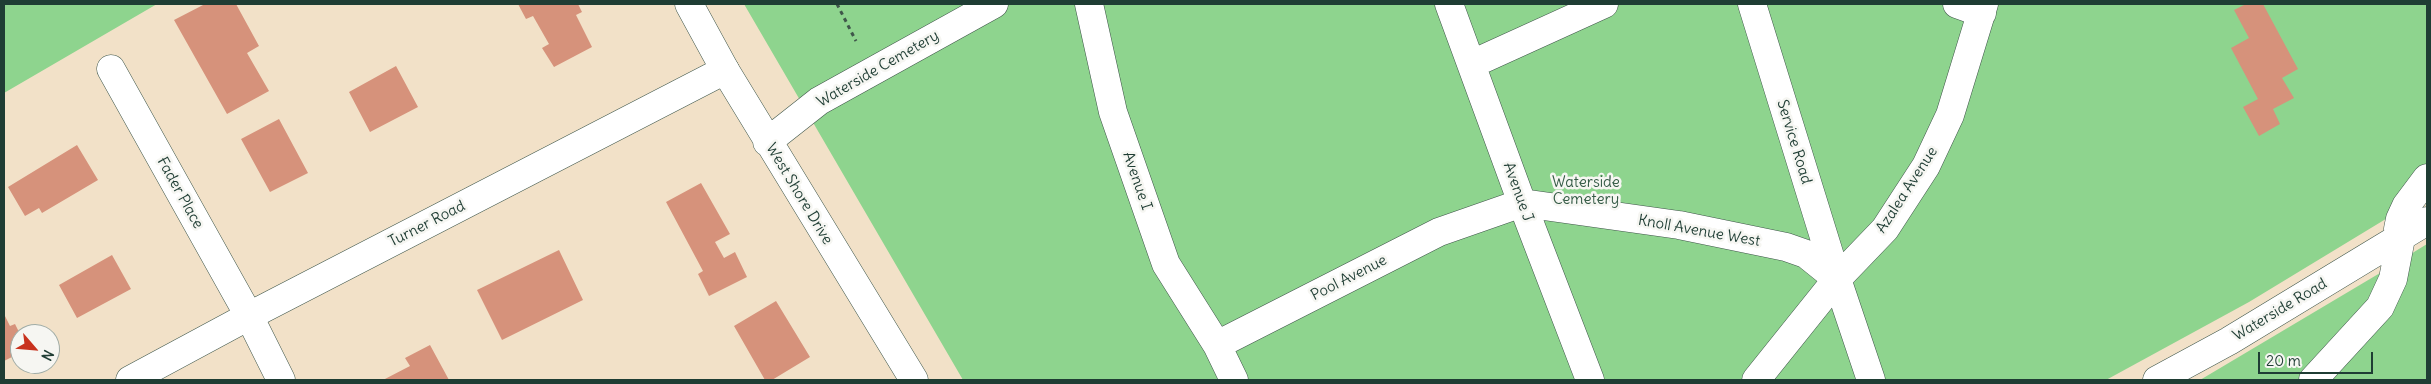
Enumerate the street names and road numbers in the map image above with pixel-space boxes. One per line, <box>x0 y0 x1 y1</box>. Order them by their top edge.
street label: Waterside Cemetery <box>814 27 942 111</box>
street label: Service Road <box>1773 98 1815 186</box>
street label: West Shore Drive <box>762 140 836 248</box>
street label: Azalea Avenue <box>1872 144 1942 236</box>
street label: Avenue I <box>1119 150 1155 212</box>
street label: Fader Place <box>153 154 207 232</box>
street label: Avenue J <box>1499 160 1537 224</box>
street label: Turner Road <box>386 197 468 251</box>
street label: Knoll Avenue West <box>1637 211 1761 251</box>
street label: Pool Avenue <box>1308 251 1390 305</box>
street label: Waterside Road <box>2230 275 2330 345</box>

